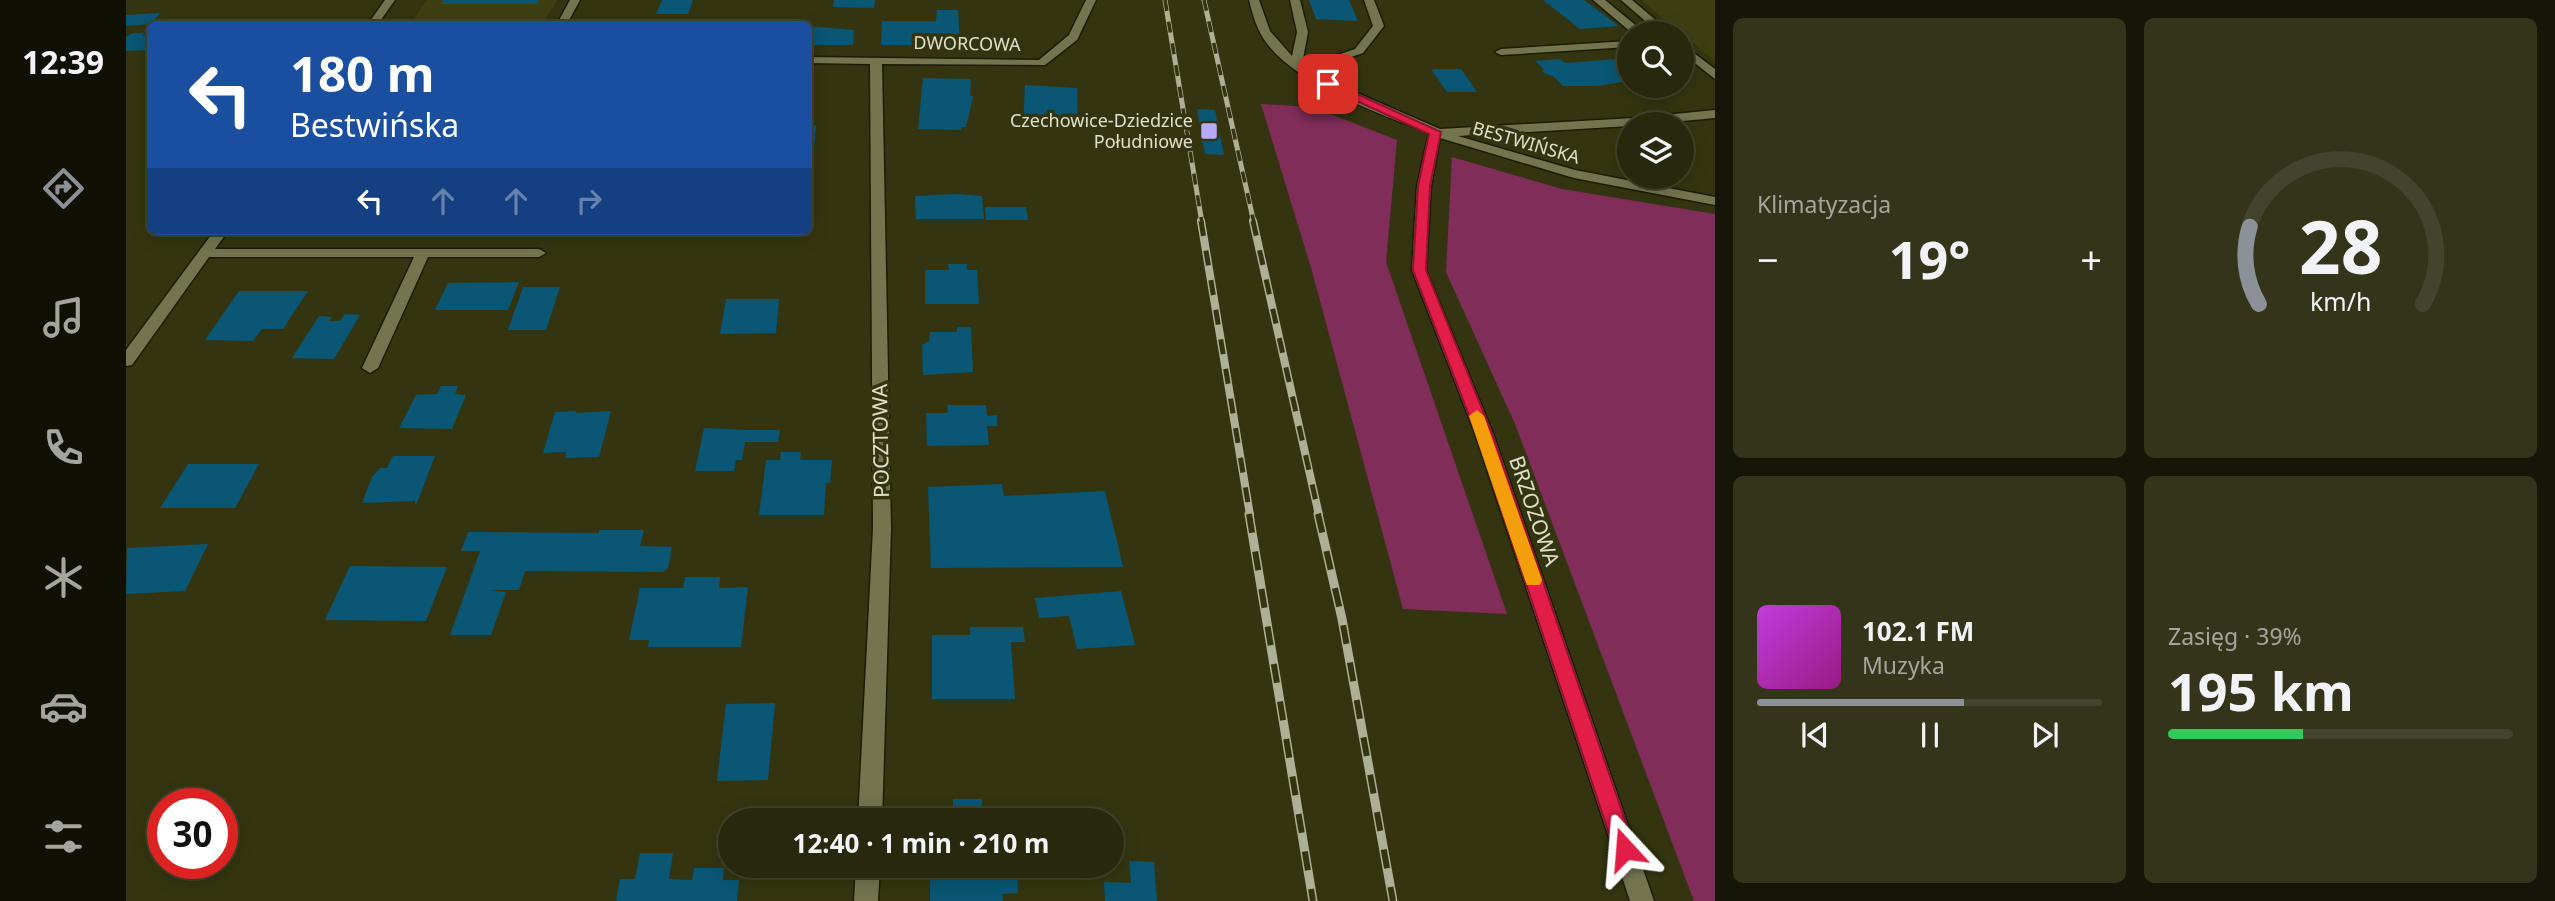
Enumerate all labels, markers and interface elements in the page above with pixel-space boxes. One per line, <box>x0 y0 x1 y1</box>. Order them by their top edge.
map controls <box>1617 21 1694 189</box>
button: search <box>1617 21 1694 98</box>
street label: DWORCOWA <box>913 30 1021 56</box>
text: 12:39 <box>22 40 104 83</box>
text: 180 m <box>290 40 435 106</box>
icon: left <box>175 49 266 140</box>
pin <box>1298 54 1358 114</box>
icon: arrive <box>1309 65 1347 103</box>
text: Bestwińska <box>290 103 459 146</box>
place label: Czechowice-Dziedzice Południowe <box>1010 108 1193 153</box>
button: layers <box>1617 112 1694 189</box>
street label: BESTWIŃSKA <box>1470 115 1583 169</box>
marker: Czechowice-Dziedzice Południowe <box>1199 121 1219 141</box>
icon: directions <box>39 164 88 213</box>
icon: left <box>351 182 389 220</box>
icon: ahead <box>424 182 462 220</box>
icon: ahead <box>497 182 535 220</box>
icon: right <box>570 182 608 220</box>
text: Klimatyzacja <box>1757 188 1891 220</box>
text: 28 <box>2299 196 2382 295</box>
text: 19° <box>1889 223 1970 294</box>
text: − <box>1757 233 1779 285</box>
text: + <box>2080 233 2102 285</box>
text: km/h <box>2310 284 2371 318</box>
icon: music <box>39 293 88 342</box>
street label: POCZTOWA <box>865 383 895 498</box>
icon: phone <box>39 423 88 472</box>
street label: BRZOZOWA <box>1503 452 1567 570</box>
icon: climate <box>39 553 88 602</box>
text: 102.1 FM <box>1862 613 1974 649</box>
text: Zasięg · 39% <box>2168 620 2302 652</box>
text: Muzyka <box>1862 649 1945 681</box>
text: 195 km <box>2168 655 2354 726</box>
icon: car <box>39 682 88 731</box>
icon: previous <box>1796 716 1834 754</box>
icon: pause <box>1911 716 1949 754</box>
icon: next <box>2026 716 2064 754</box>
speed limit sign: 30 <box>147 788 238 879</box>
icon: filters <box>39 812 88 861</box>
position arrow <box>1588 812 1662 886</box>
text: 12:40 · 1 min · 210 m <box>793 825 1049 861</box>

